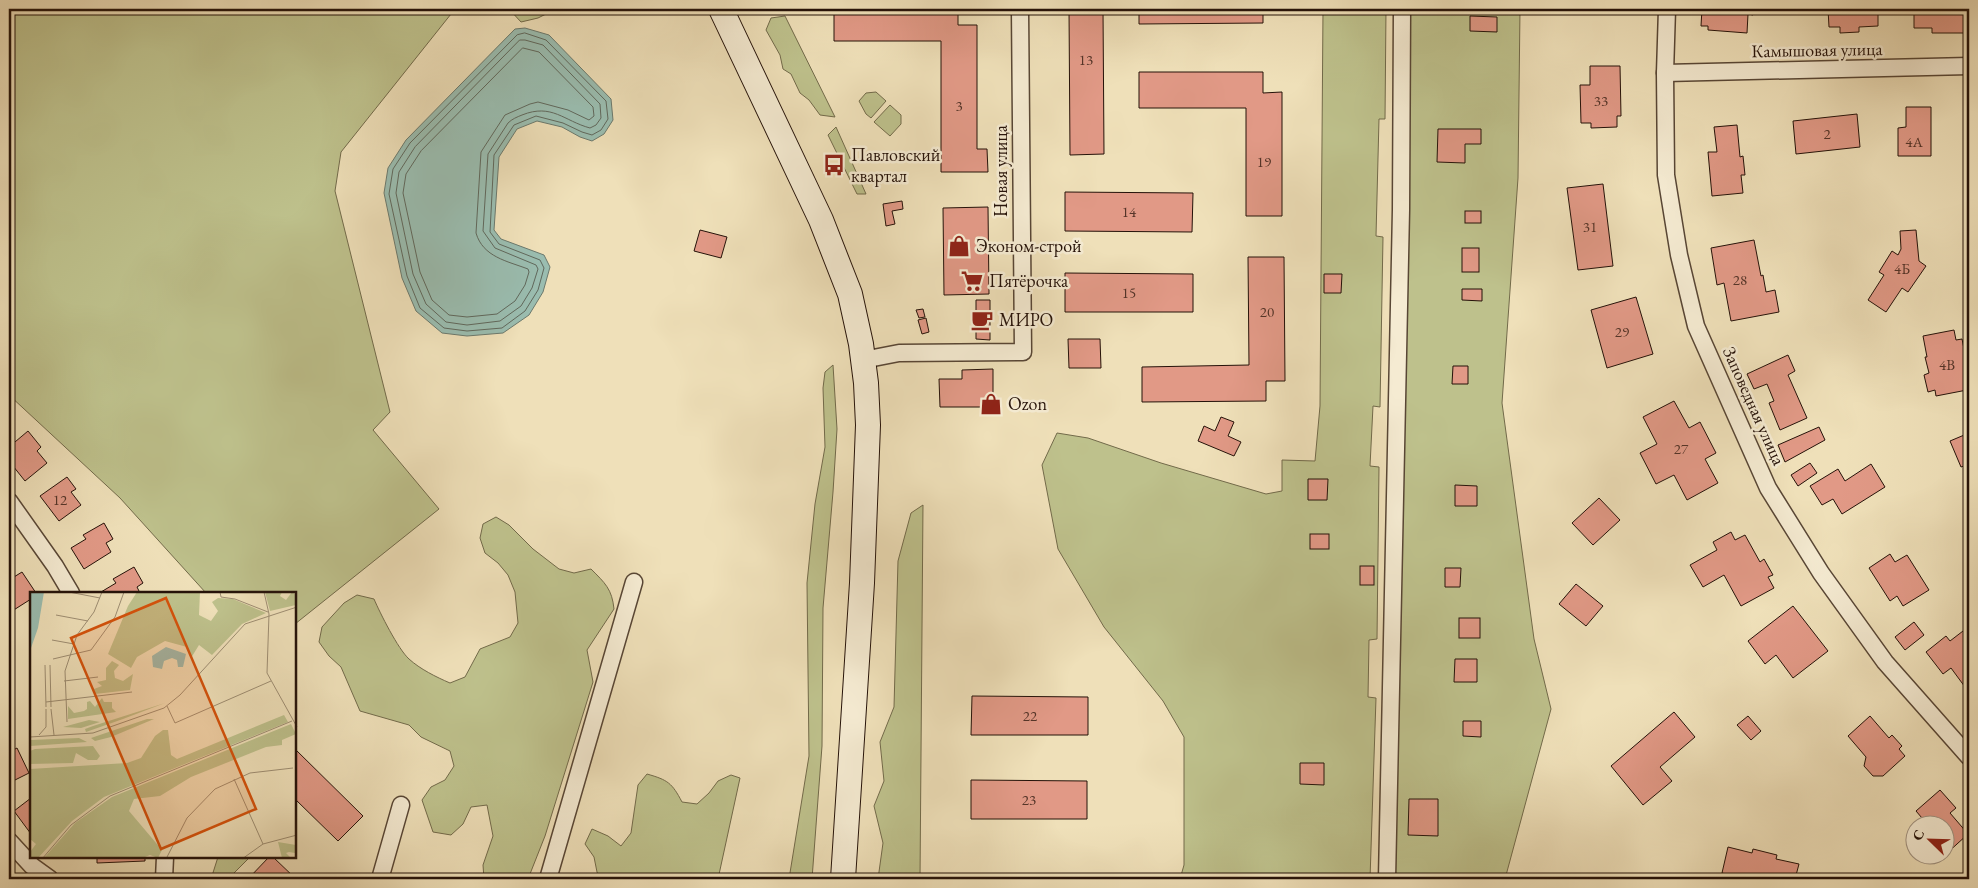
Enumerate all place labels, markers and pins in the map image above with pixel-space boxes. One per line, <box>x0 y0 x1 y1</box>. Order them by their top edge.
place label: Павловский квартал <box>851 143 941 187</box>
bus stop icon: Павловский квартал <box>821 152 847 178</box>
shop icon: Эконом-строй <box>946 233 972 259</box>
place label: Эконом-строй <box>976 234 1082 257</box>
supermarket icon: Пятёрочка <box>959 268 985 294</box>
place label: Пятёрочка <box>989 269 1069 292</box>
cafe icon: МИРО <box>969 307 995 333</box>
place label: МИРО <box>999 308 1053 331</box>
shop icon: Ozon <box>978 391 1004 417</box>
place label: Ozon <box>1008 392 1047 415</box>

